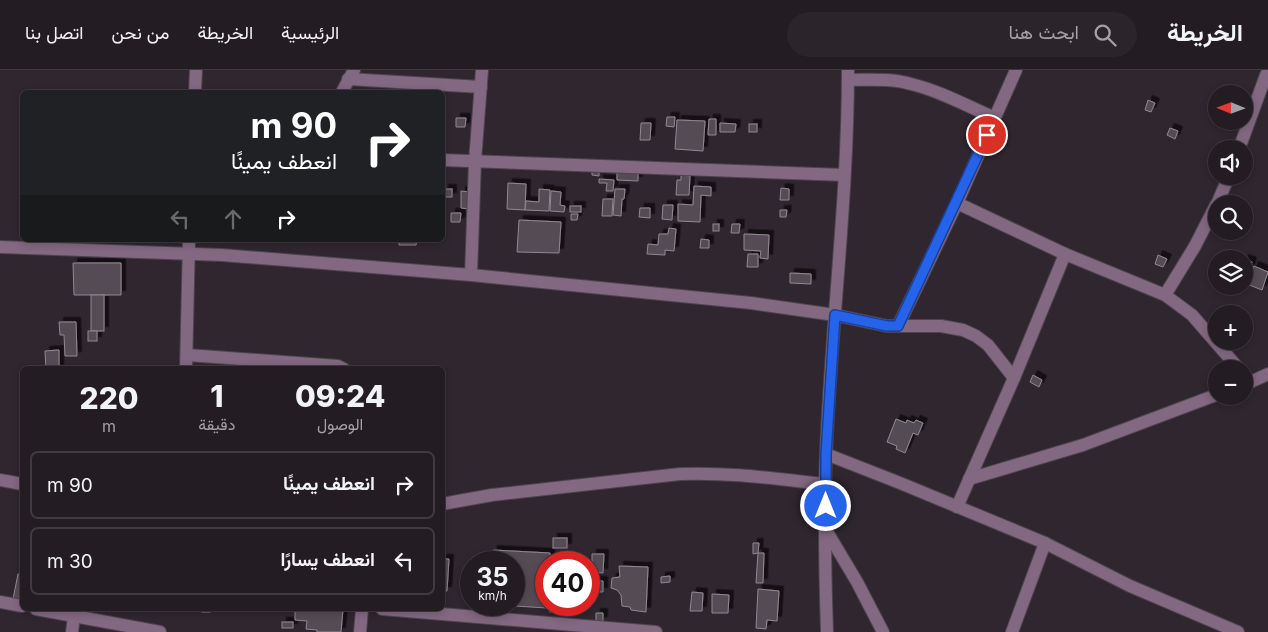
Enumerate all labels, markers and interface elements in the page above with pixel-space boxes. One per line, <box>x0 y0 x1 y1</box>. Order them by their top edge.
search box <box>787 12 1137 57</box>
text: الخريطة <box>1167 18 1243 47</box>
text: ابحث هنا <box>1008 21 1079 44</box>
icon: search <box>1091 21 1119 49</box>
text: اتصل بنا <box>25 22 83 43</box>
text: من نحن <box>111 22 169 43</box>
text: الخريطة <box>197 22 253 43</box>
text: الرئيسية <box>281 22 339 43</box>
north arrow <box>1208 85 1252 130</box>
map controls <box>1208 85 1253 405</box>
text: 90 m <box>250 104 337 146</box>
icon: right <box>355 110 420 175</box>
pin <box>966 114 1008 156</box>
icon: arrive <box>973 121 1001 149</box>
button: sound <box>1208 140 1253 185</box>
text: انعطف يمينًا <box>231 148 337 174</box>
button: search <box>1208 195 1253 240</box>
icon: left <box>166 205 194 233</box>
icon: ahead <box>219 205 247 233</box>
icon: right <box>272 205 300 233</box>
button: layers <box>1208 250 1253 295</box>
button: + <box>1208 305 1253 350</box>
button: − <box>1208 360 1253 405</box>
text: 1 <box>210 378 223 414</box>
text: 09:24 <box>295 378 385 414</box>
text: 220 <box>80 380 139 416</box>
text: دقيقة <box>198 414 235 434</box>
text: الوصول <box>317 414 363 434</box>
text: m <box>102 416 116 436</box>
icon: right <box>390 471 418 499</box>
text: انعطف يمينًا <box>283 472 375 495</box>
text: 90 m <box>47 474 93 497</box>
position arrow <box>799 479 851 531</box>
icon: left <box>390 547 418 575</box>
text: انعطف يسارًا <box>281 548 375 571</box>
text: 30 m <box>47 550 93 573</box>
speed limit sign: 40 <box>535 551 600 616</box>
text: 35 <box>476 562 509 592</box>
text: km/h <box>478 588 507 603</box>

